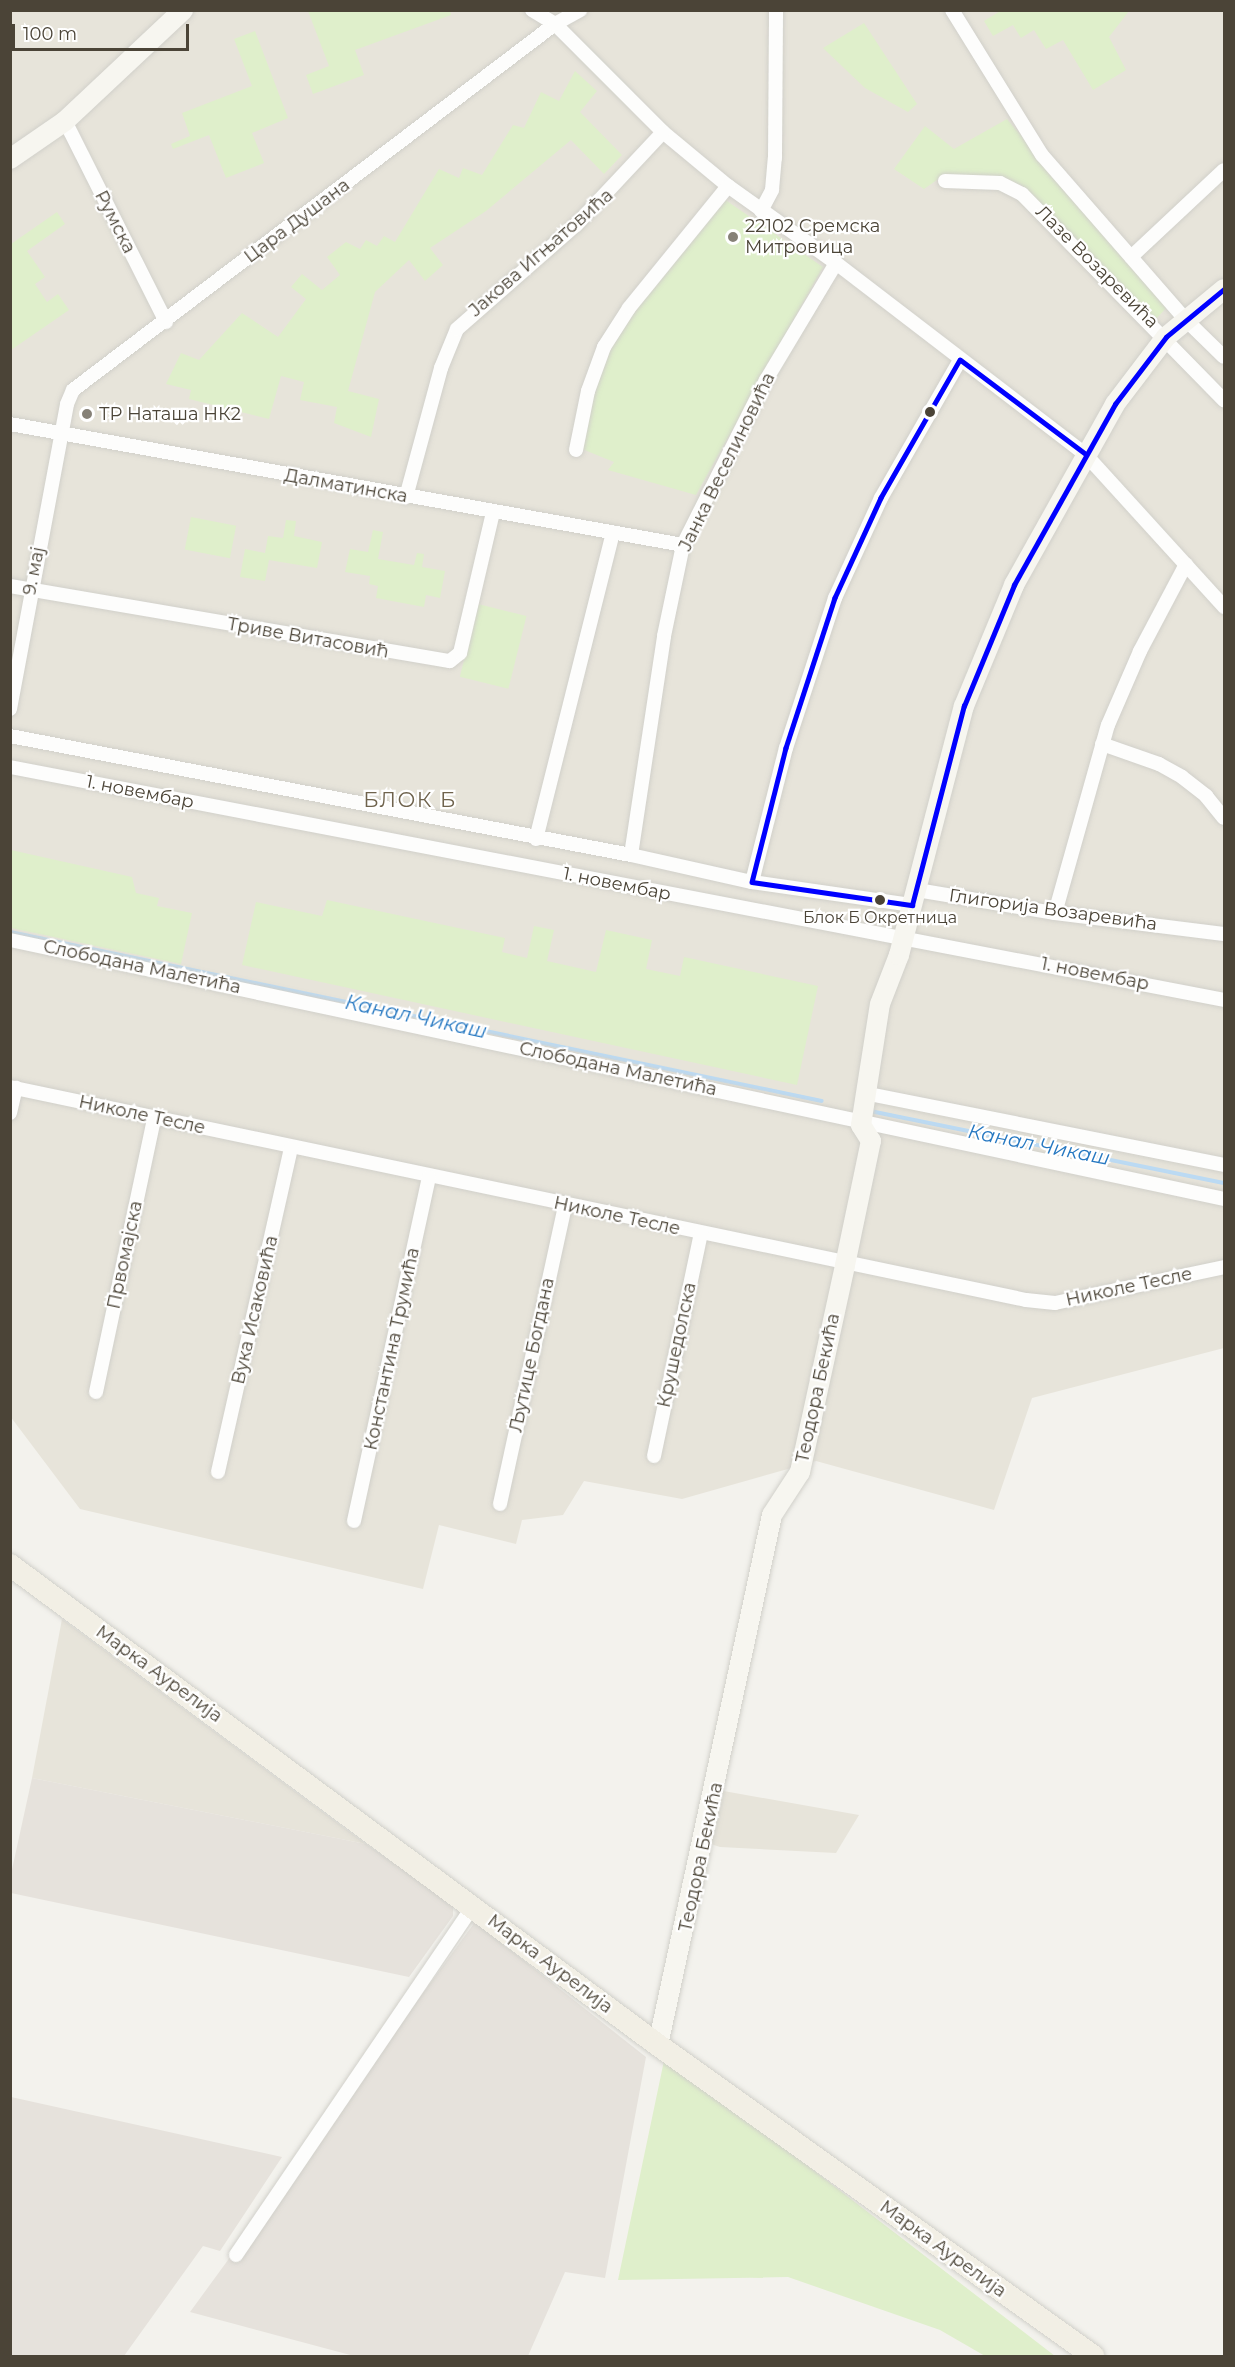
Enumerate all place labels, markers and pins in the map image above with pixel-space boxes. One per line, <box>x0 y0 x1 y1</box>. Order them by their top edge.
place label: 22102 Сремска Митровица <box>745 216 880 258</box>
marker: 22102 Сремска Митровица <box>726 230 740 244</box>
place label: ТР Наташа НК2 <box>99 403 241 425</box>
unlabelled marker <box>924 406 936 418</box>
marker: ТР Наташа НК2 <box>80 407 94 421</box>
marker: Блок Б Окретница <box>874 894 886 906</box>
place label: Блок Б Окретница <box>803 908 957 928</box>

